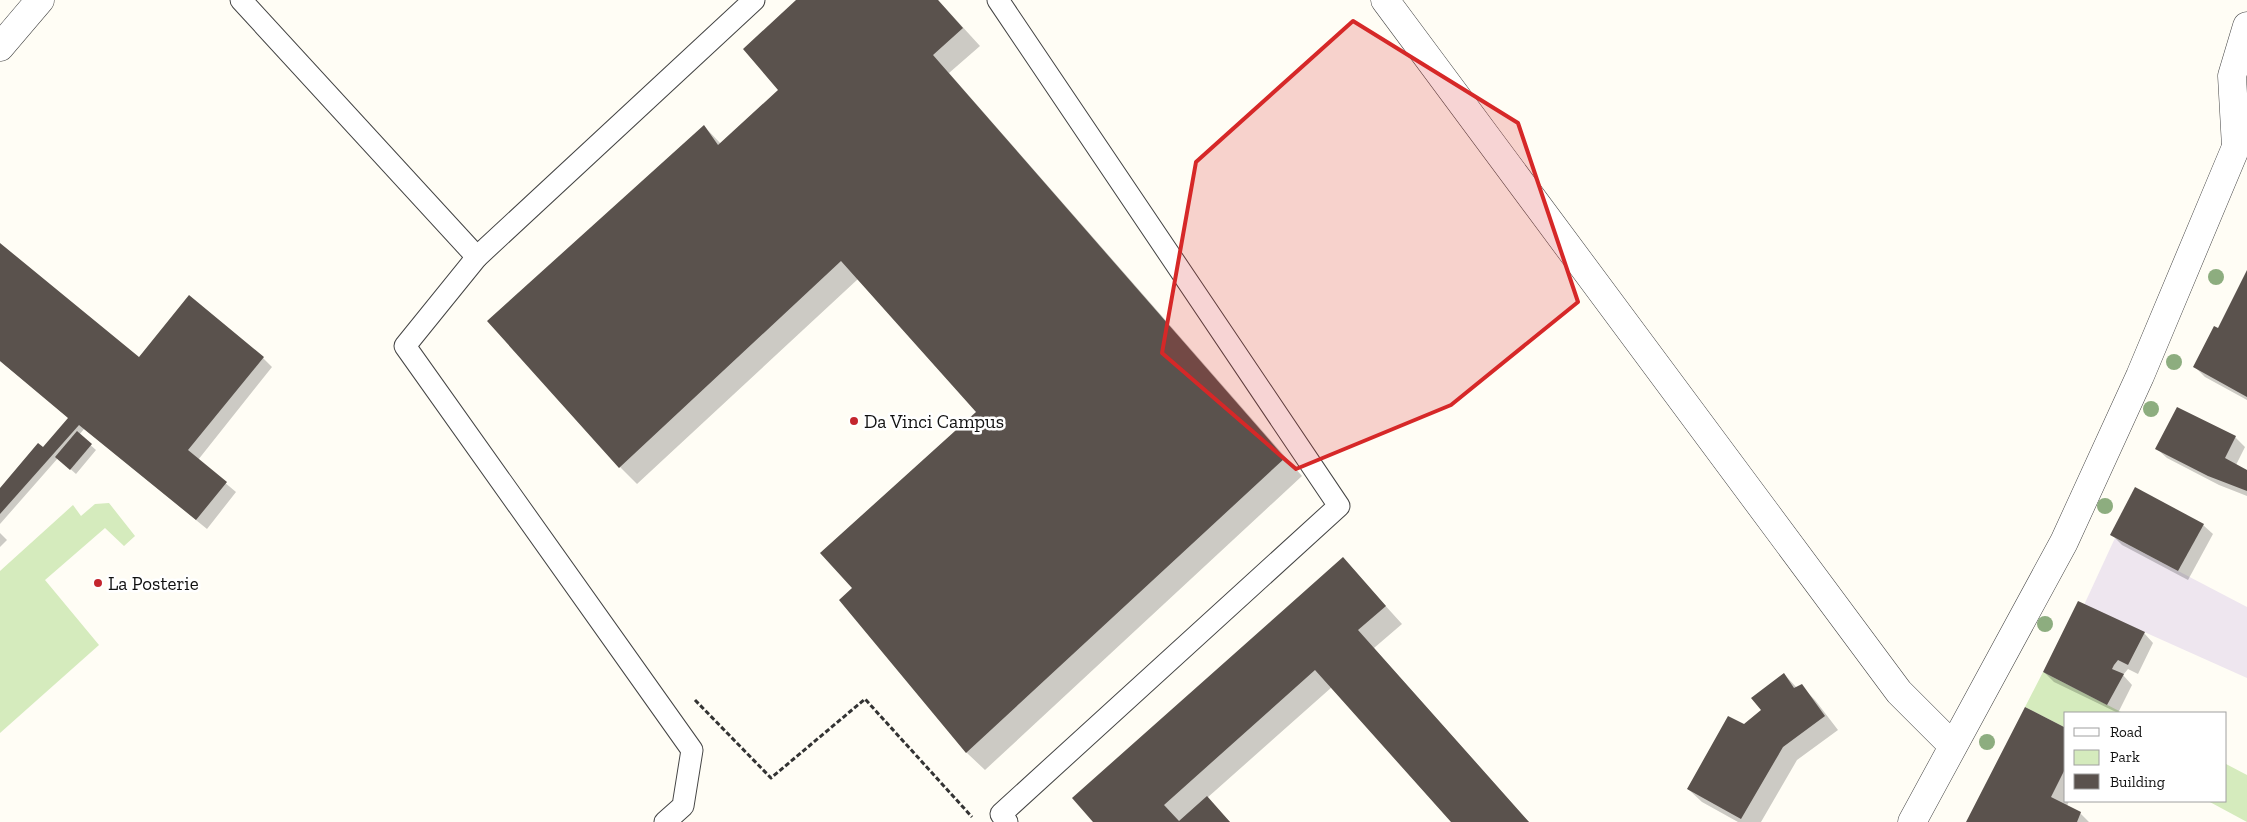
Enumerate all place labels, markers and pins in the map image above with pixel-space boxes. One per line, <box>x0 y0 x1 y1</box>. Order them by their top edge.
place label: Da Vinci Campus <box>864 410 1004 433</box>
marker: Da Vinci Campus <box>848 415 860 427</box>
place label: La Posterie <box>108 572 199 595</box>
marker: La Posterie <box>92 577 104 589</box>

